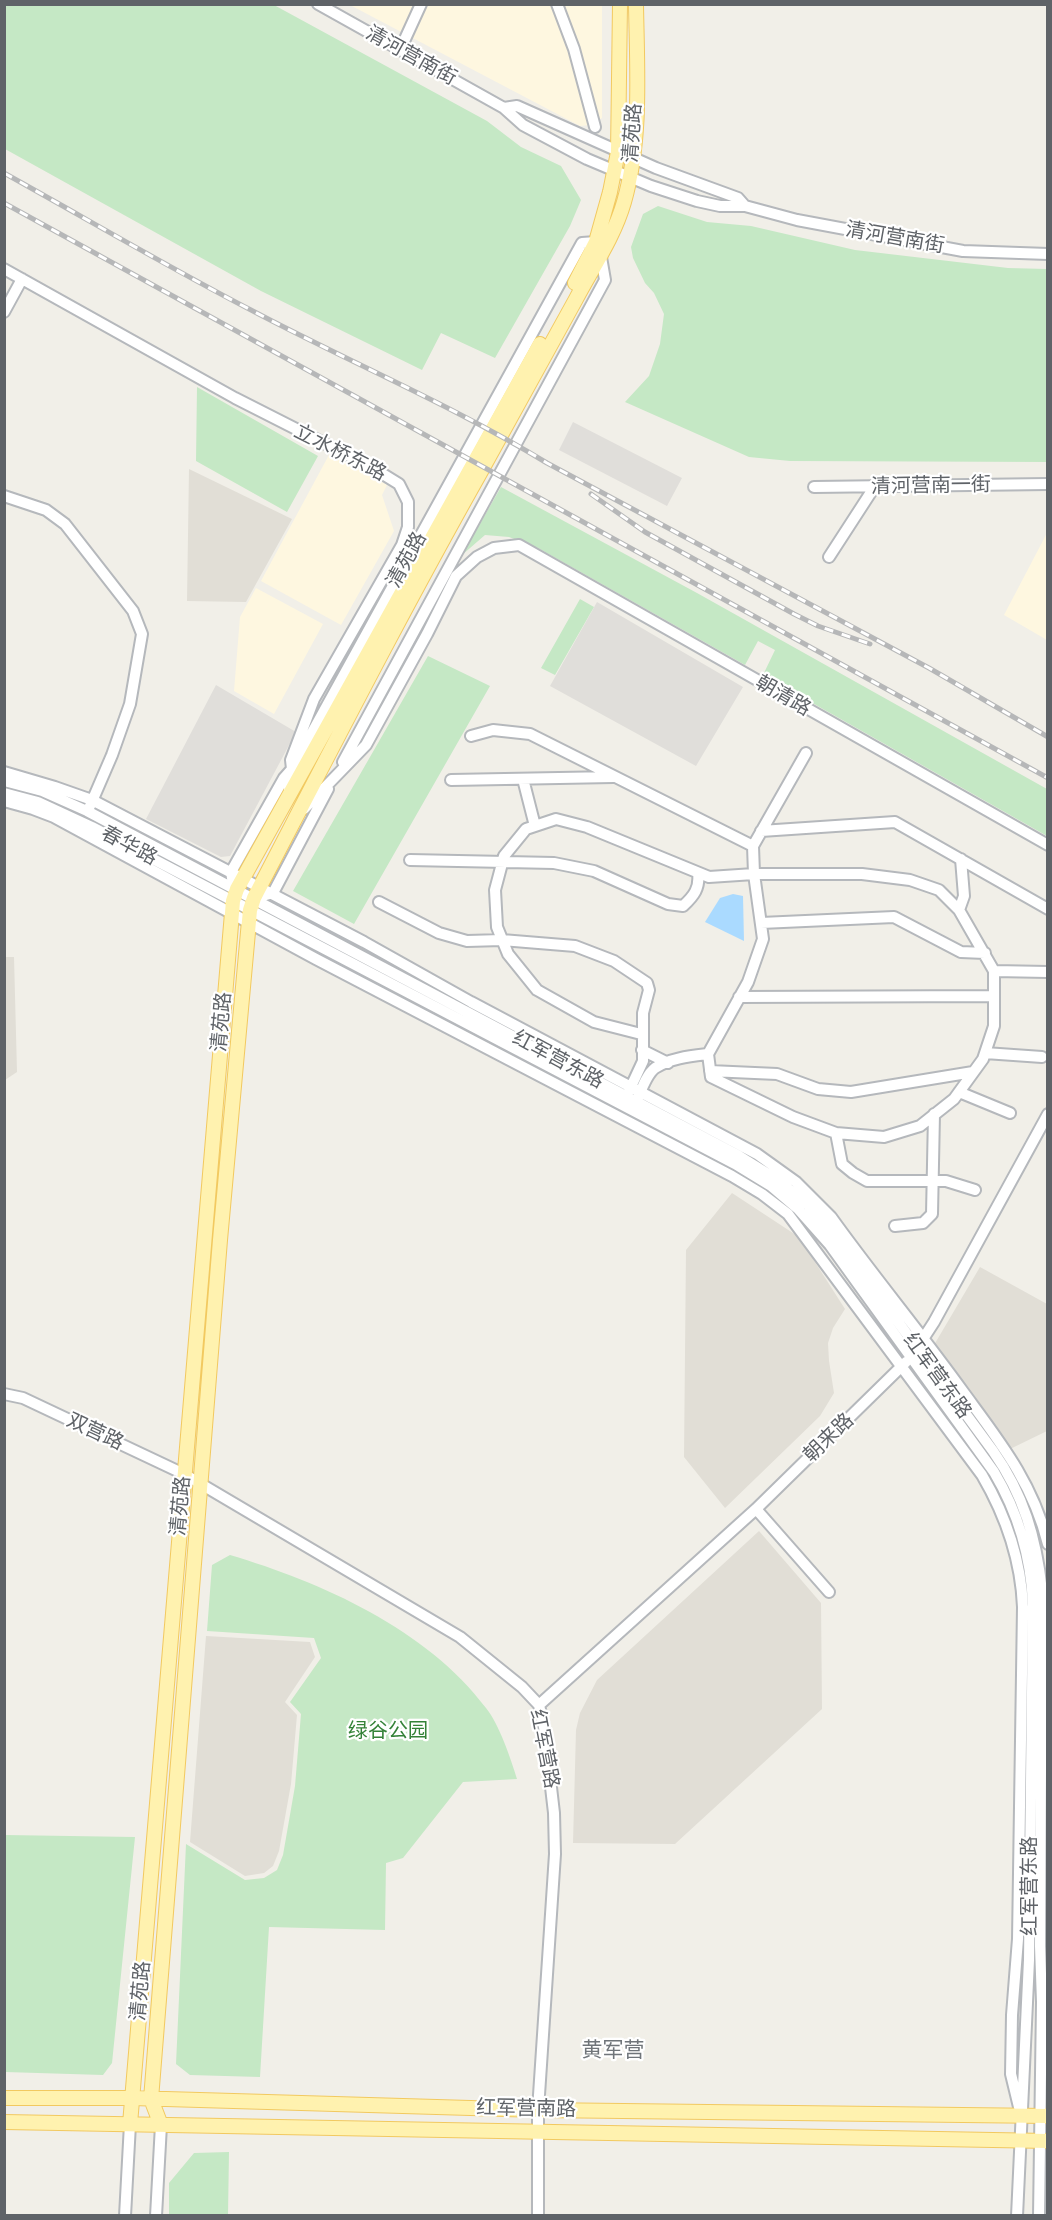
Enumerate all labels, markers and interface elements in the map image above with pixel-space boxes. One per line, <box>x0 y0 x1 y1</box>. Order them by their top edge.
street label: 清河营南街 <box>361 21 461 91</box>
street label: 清苑路 <box>619 102 647 164</box>
street label: 清河营南街 <box>844 217 946 259</box>
street label: 立水桥东路 <box>290 420 390 486</box>
street label: 清河营南一街 <box>871 473 991 499</box>
street label: 清苑路 <box>382 528 432 592</box>
street label: 朝清路 <box>751 671 815 721</box>
street label: 春华路 <box>97 821 161 871</box>
street label: 清苑路 <box>207 991 237 1053</box>
street label: 红军营东路 <box>508 1026 608 1094</box>
street label: 红军营东路 <box>898 1328 976 1424</box>
street label: 双营路 <box>63 1408 127 1456</box>
street label: 朝来路 <box>799 1409 859 1467</box>
street label: 清苑路 <box>166 1475 196 1537</box>
street label: 红军营路 <box>525 1707 563 1791</box>
park label: 绿谷公园 <box>348 1719 428 1743</box>
street label: 红军营东路 <box>1018 1836 1042 1936</box>
street label: 清苑路 <box>126 1960 156 2022</box>
district label: 黄军营 <box>582 2038 644 2064</box>
street label: 红军营南路 <box>476 2096 576 2122</box>

